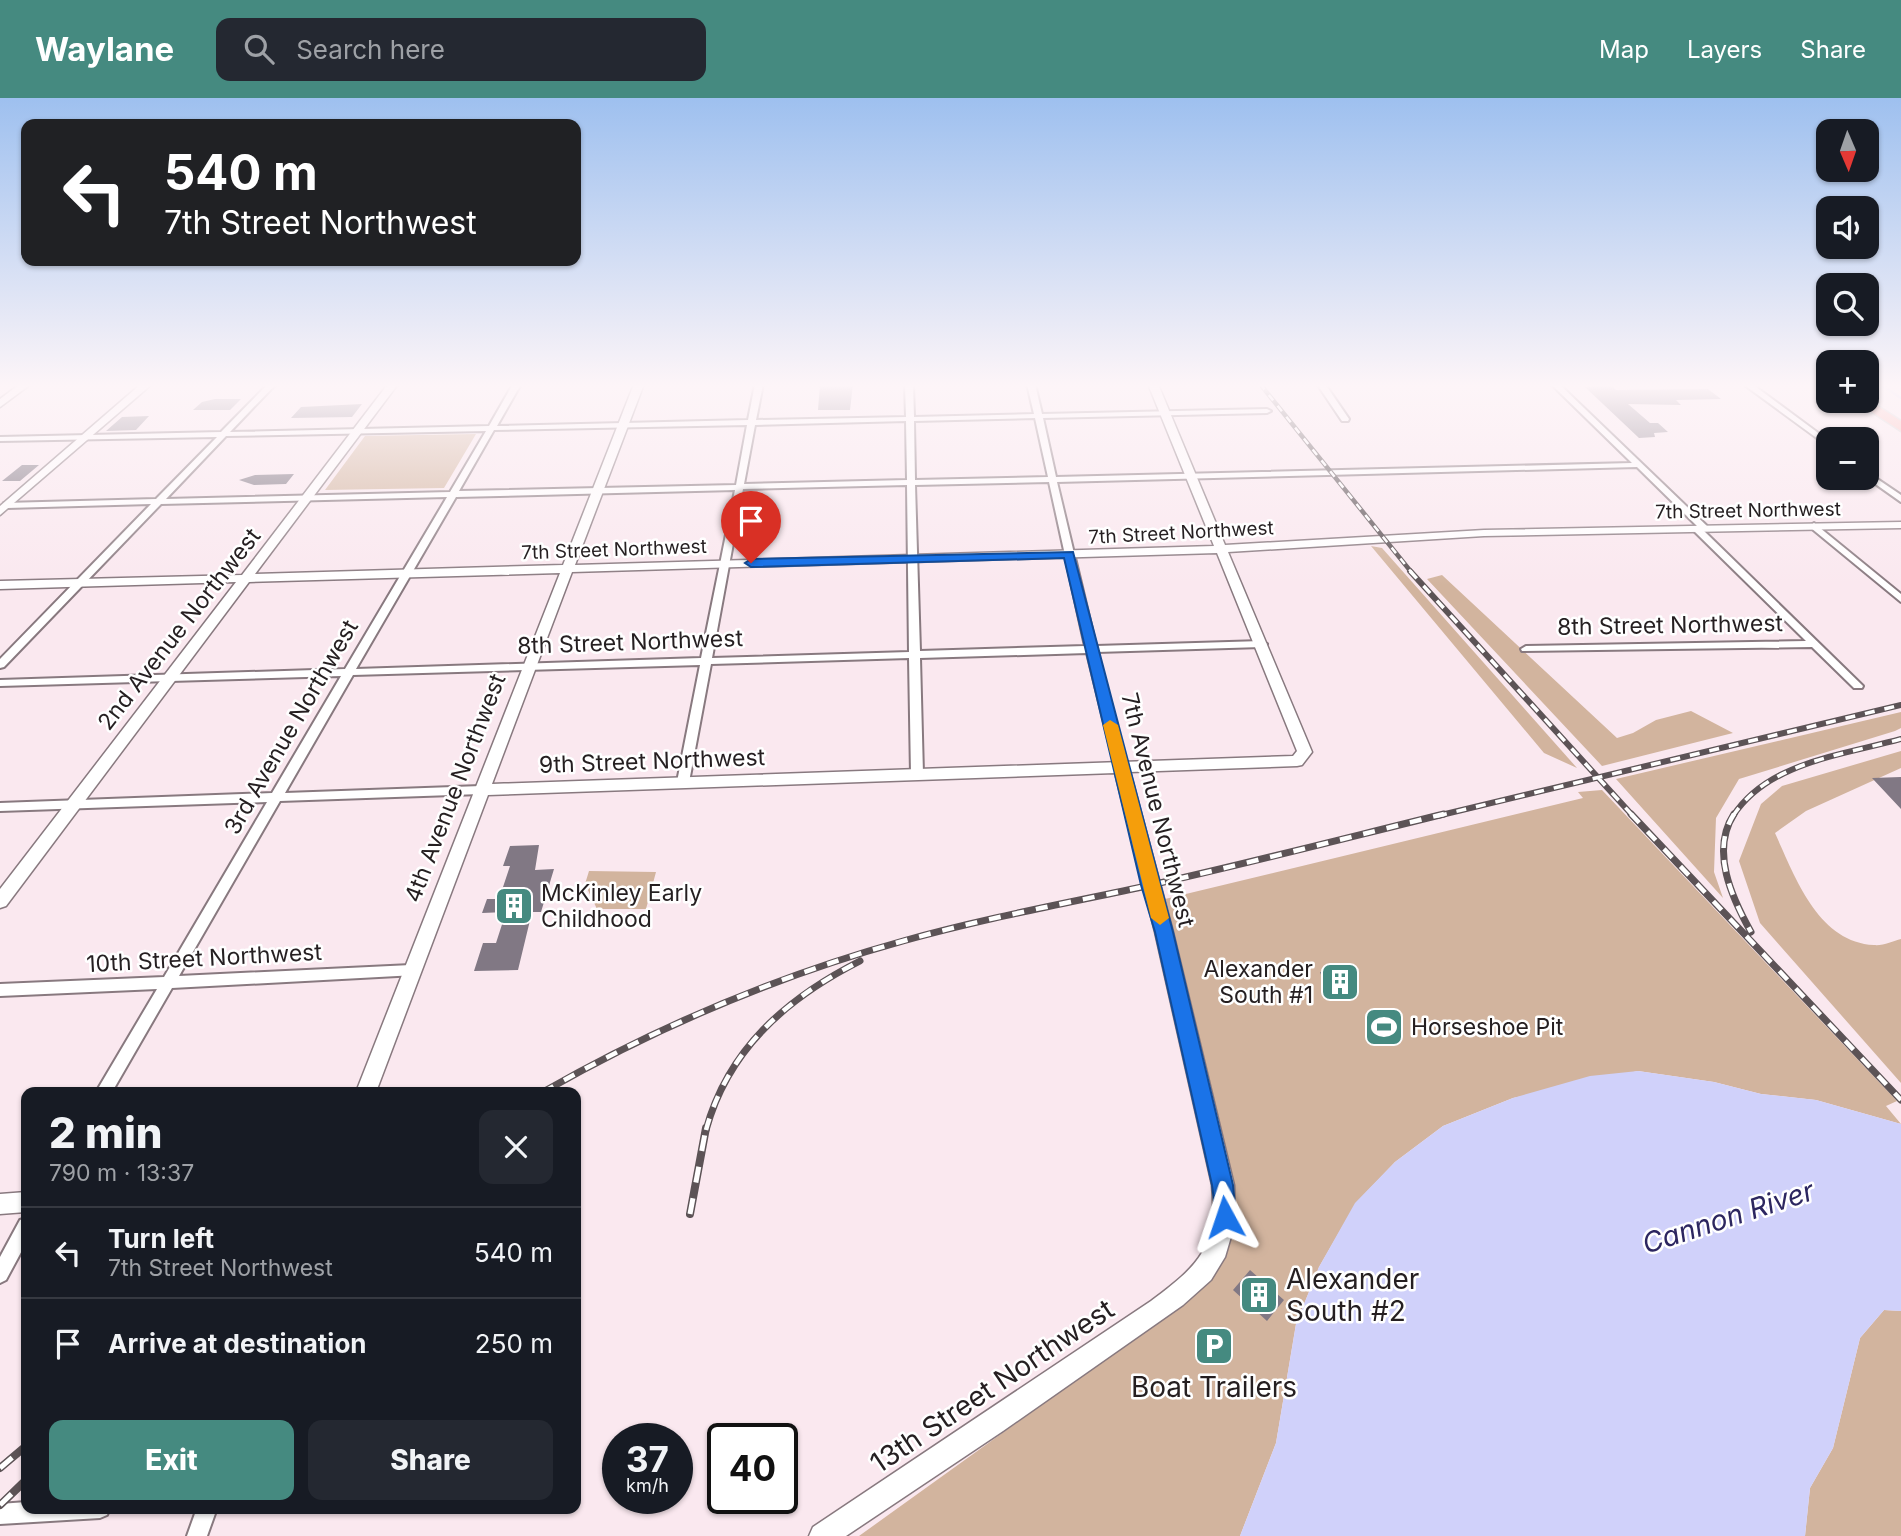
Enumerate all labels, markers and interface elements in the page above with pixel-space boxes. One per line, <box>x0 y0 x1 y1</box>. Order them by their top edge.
search box <box>216 18 706 81</box>
text: Waylane <box>35 29 174 69</box>
icon: search <box>240 30 278 68</box>
text: Search here <box>296 34 445 65</box>
text: Map <box>1599 35 1649 64</box>
text: Layers <box>1687 35 1762 64</box>
text: Share <box>1800 35 1866 64</box>
north arrow <box>1816 119 1880 182</box>
map controls <box>1816 119 1879 490</box>
text: 540 m <box>164 143 318 202</box>
icon: left <box>49 147 140 238</box>
button: sound <box>1816 196 1879 259</box>
text: 7th Street Northwest <box>164 203 477 242</box>
button: search <box>1816 273 1879 336</box>
button: + <box>1816 350 1879 413</box>
button: − <box>1816 427 1879 490</box>
pin <box>721 491 781 563</box>
street label: 7th Street Northwest <box>1655 497 1841 524</box>
icon: arrive <box>732 502 770 540</box>
street label: 7th Street Northwest <box>1088 516 1274 549</box>
street label: 2nd Avenue Northwest <box>92 522 267 735</box>
street label: 7th Street Northwest <box>521 535 707 564</box>
street label: 8th Street Northwest <box>1557 609 1784 641</box>
street label: 3rd Avenue Northwest <box>218 614 364 839</box>
street label: 8th Street Northwest <box>517 624 744 660</box>
street label: 4th Avenue Northwest <box>398 669 512 906</box>
street label: 7th Avenue Northwest <box>1115 690 1201 931</box>
street label: 9th Street Northwest <box>538 743 766 779</box>
place label: McKinley Early Childhood <box>541 879 702 933</box>
building icon: McKinley Early Childhood <box>493 885 535 927</box>
street label: 10th Street Northwest <box>85 938 323 978</box>
place label: Alexander South #1 <box>1203 955 1313 1009</box>
building icon: Alexander South #1 <box>1319 961 1361 1003</box>
sports icon: Horseshoe Pit <box>1363 1006 1405 1048</box>
place label: Horseshoe Pit <box>1411 1013 1564 1041</box>
text: 2 min <box>49 1107 163 1158</box>
button: close <box>479 1110 553 1184</box>
text: 790 m · 13:37 <box>49 1159 194 1187</box>
water label: Cannon River <box>1638 1173 1820 1261</box>
position arrow <box>1188 1180 1262 1254</box>
text: Turn left <box>108 1223 214 1254</box>
icon: left <box>49 1234 87 1272</box>
text: 540 m <box>474 1237 553 1268</box>
text: 7th Street Northwest <box>108 1254 333 1282</box>
place label: Alexander South #2 <box>1286 1262 1419 1328</box>
building icon: Alexander South #2 <box>1238 1274 1280 1316</box>
street label: 13th Street Northwest <box>864 1292 1120 1480</box>
icon: arrive <box>49 1325 87 1363</box>
parking icon: Boat Trailers <box>1193 1325 1235 1367</box>
text: Arrive at destination <box>108 1328 367 1359</box>
text: 250 m <box>475 1328 553 1359</box>
place label: Boat Trailers <box>1131 1370 1297 1404</box>
button: Exit <box>49 1420 294 1500</box>
button: Share <box>308 1420 553 1500</box>
speed limit sign: 40 <box>707 1423 798 1514</box>
text: 37 <box>626 1438 669 1480</box>
text: km/h <box>626 1475 669 1496</box>

